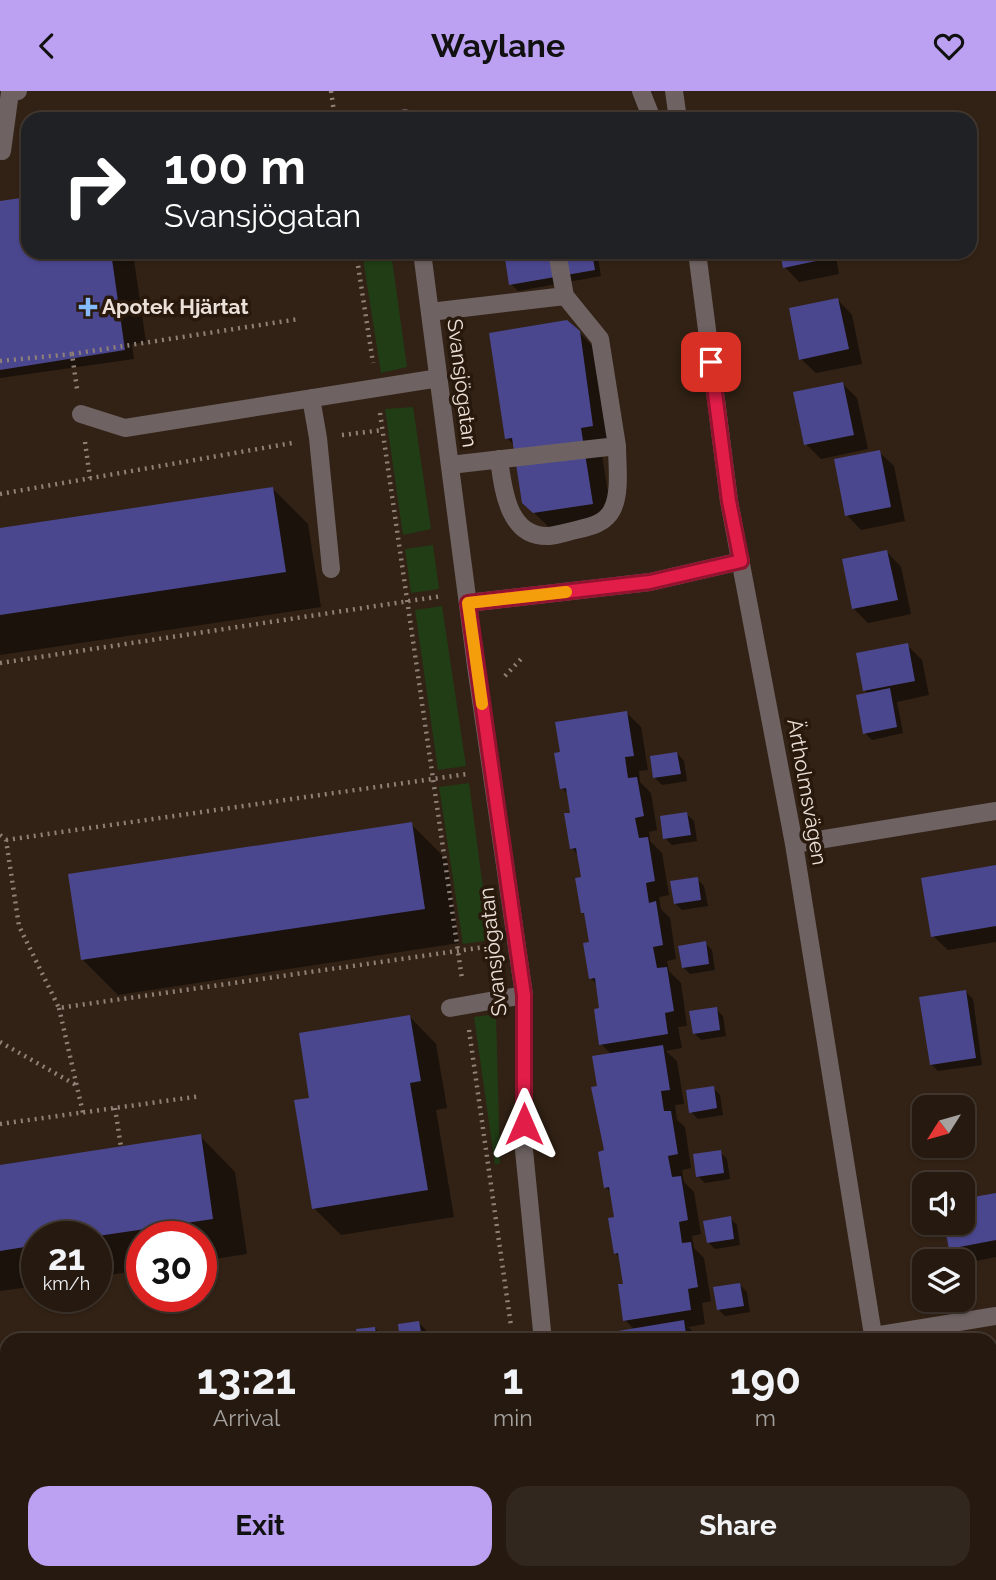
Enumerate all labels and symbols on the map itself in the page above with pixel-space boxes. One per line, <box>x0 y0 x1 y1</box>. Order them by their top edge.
place label: Apotek Hjärtat <box>102 294 249 319</box>
marker: Apotek Hjärtat <box>80 299 96 315</box>
street label: Svansjögatan <box>442 317 483 449</box>
pin <box>681 332 741 392</box>
street label: Ärtholmsvägen <box>782 717 833 867</box>
street label: Svansjögatan <box>473 886 512 1018</box>
position arrow <box>487 1087 561 1161</box>
north arrow <box>912 1095 975 1159</box>
speed limit sign: 30 <box>126 1221 217 1312</box>

